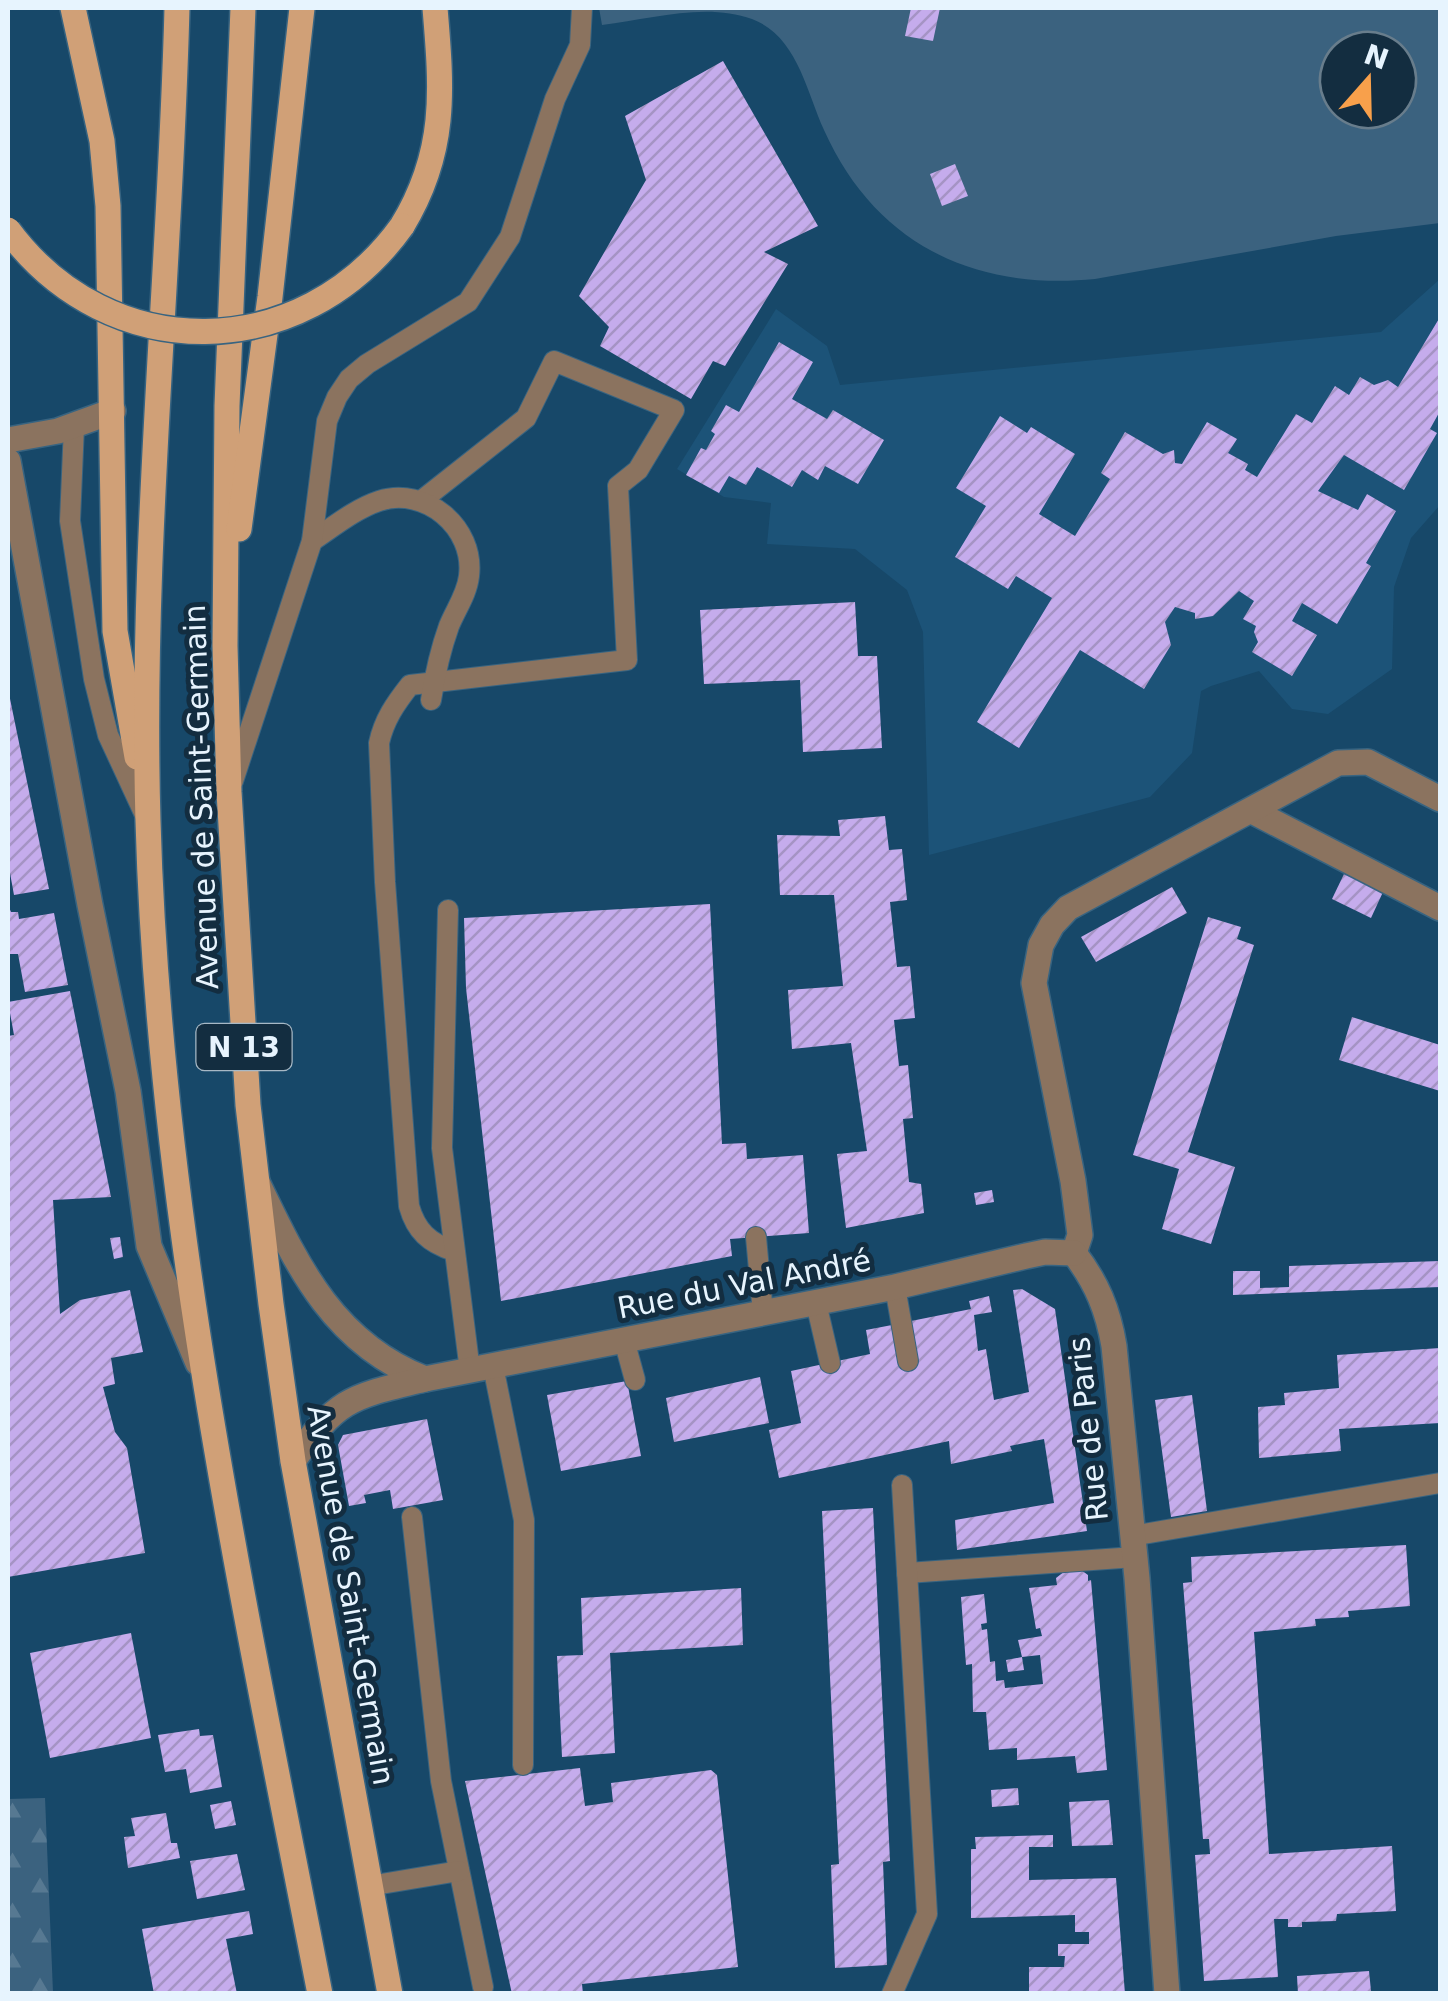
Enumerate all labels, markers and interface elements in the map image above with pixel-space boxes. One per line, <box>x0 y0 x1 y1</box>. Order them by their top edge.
north arrow <box>1318 30 1418 130</box>
text: N <box>1360 37 1393 76</box>
street label: Avenue de Saint-Germain <box>177 604 225 990</box>
road number: N 13 <box>196 1024 292 1070</box>
street label: Rue du Val André <box>614 1242 874 1326</box>
street label: Rue de Paris <box>1061 1335 1115 1523</box>
street label: Avenue de Saint-Germain <box>300 1402 402 1788</box>

